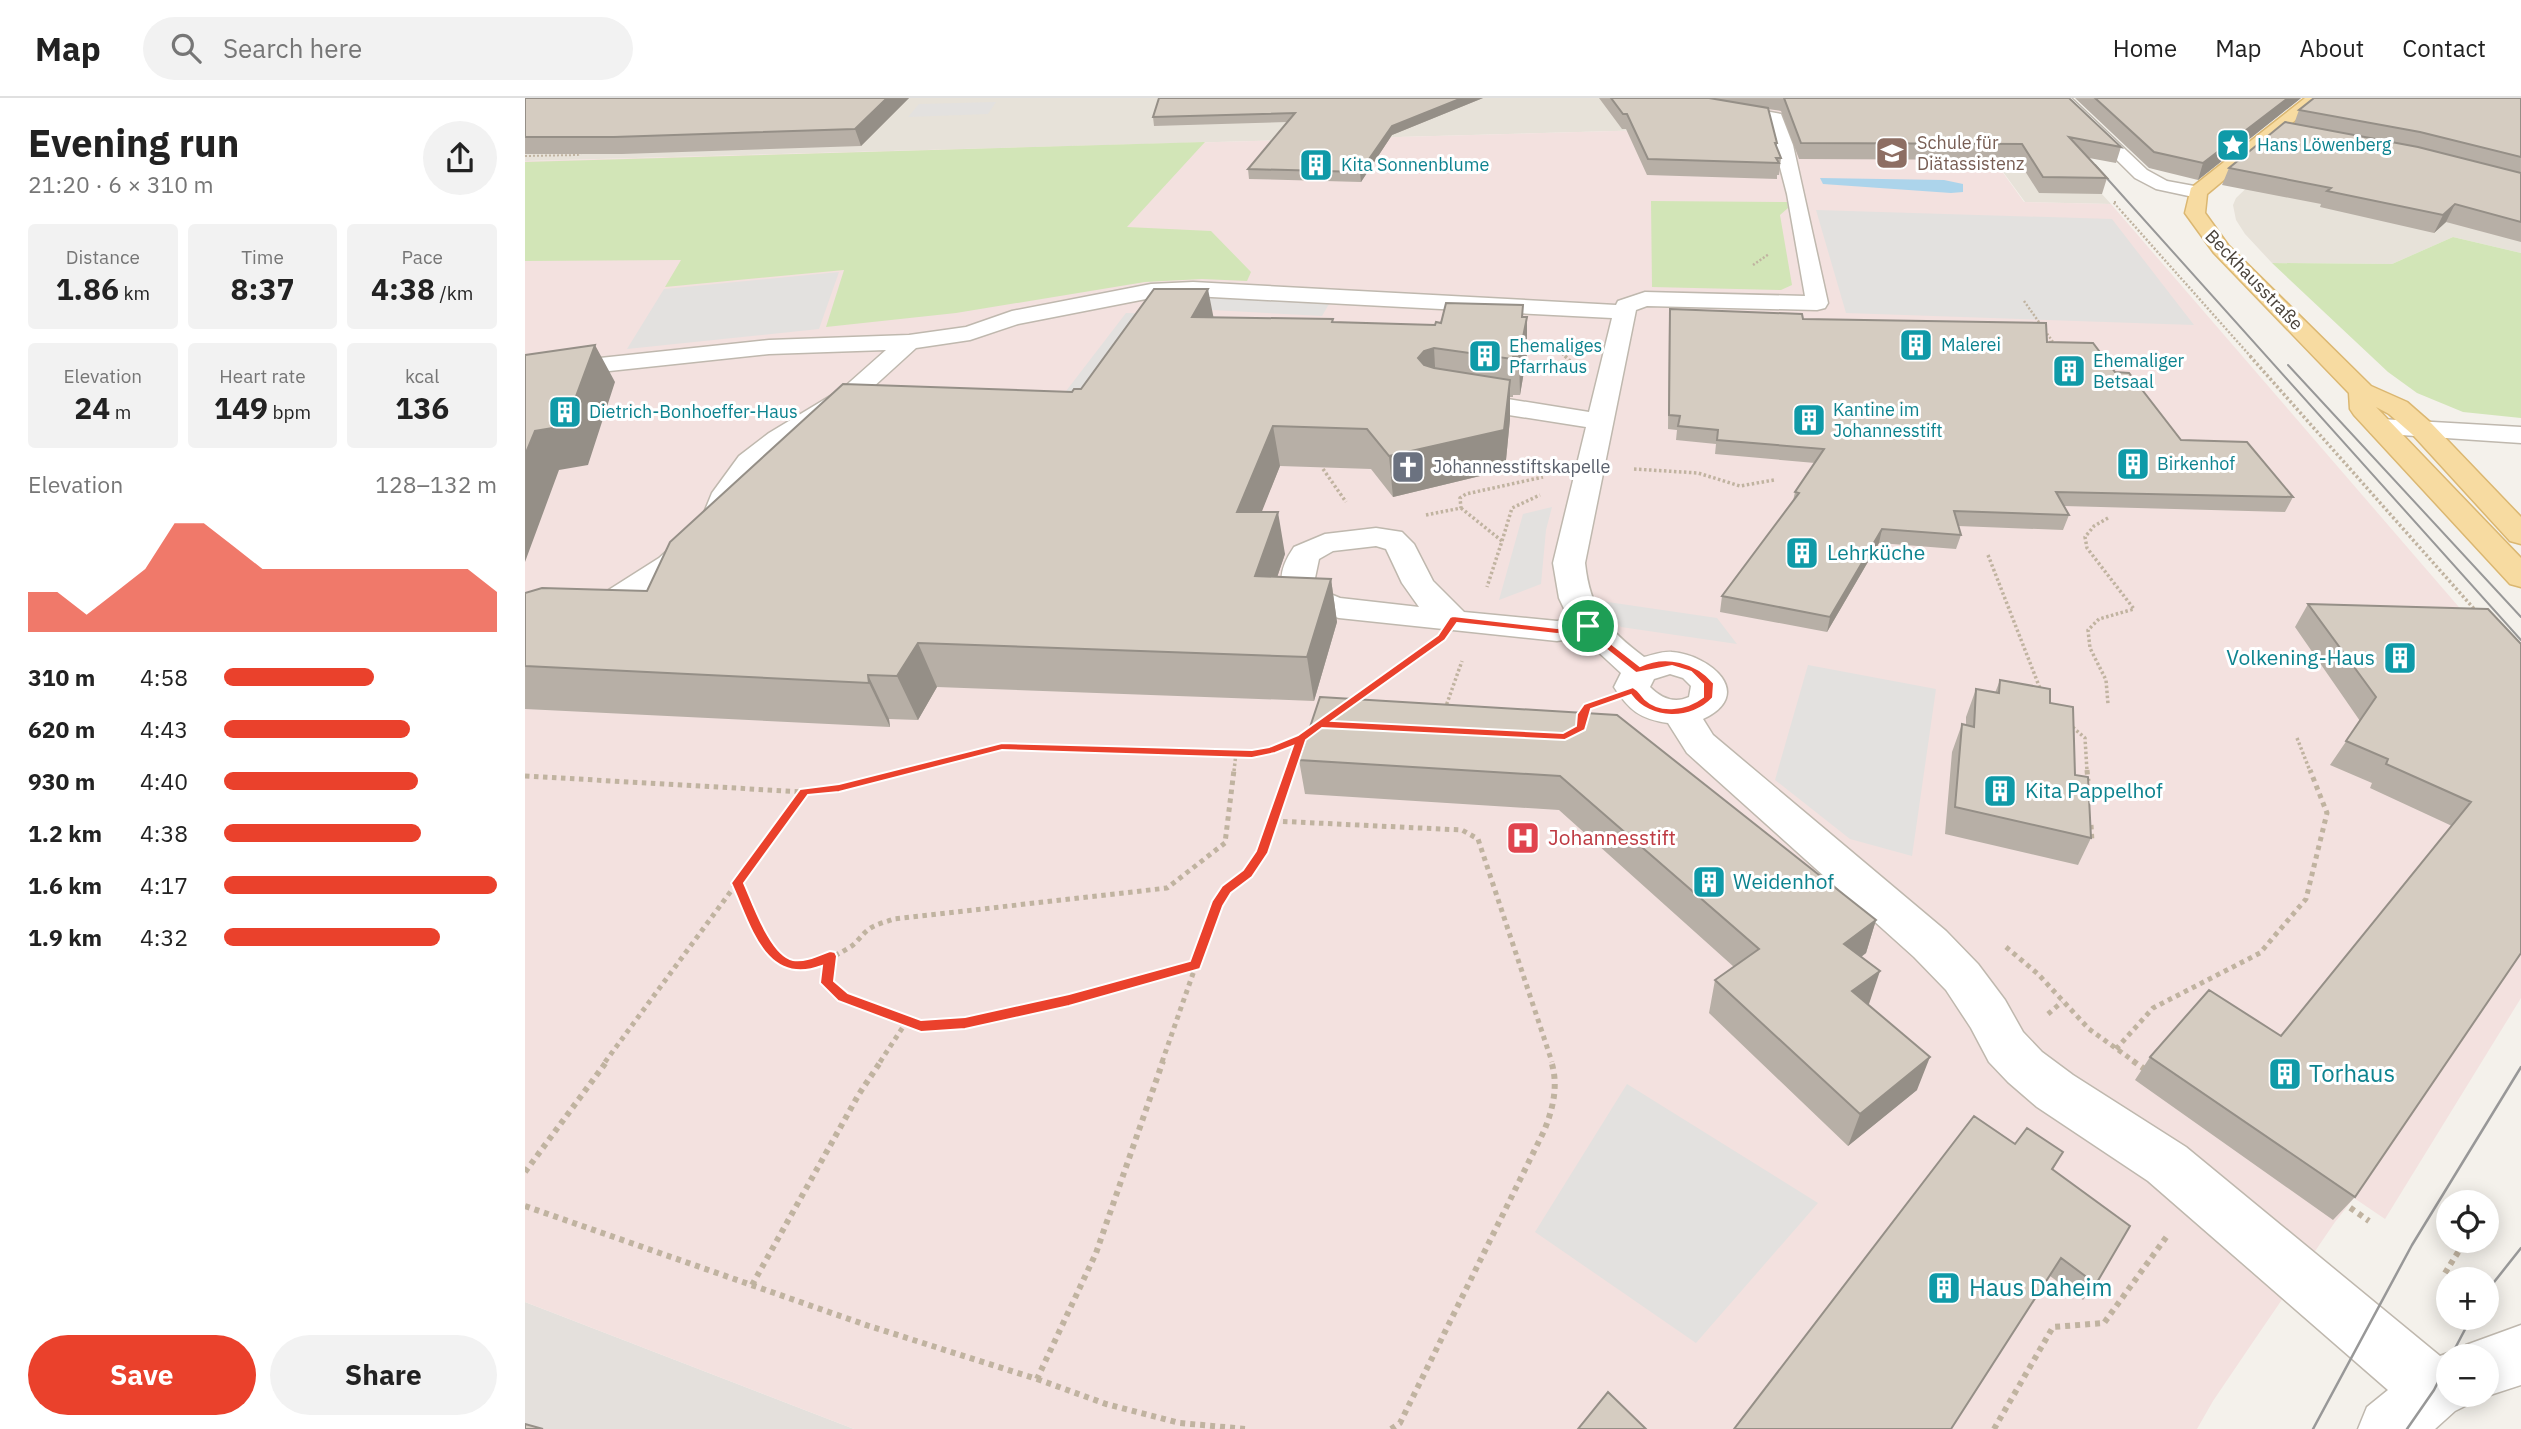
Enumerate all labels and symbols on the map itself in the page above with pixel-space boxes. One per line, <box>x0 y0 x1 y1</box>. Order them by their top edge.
place icon: Hans Löwenberg <box>2214 126 2252 164</box>
place label: Schule für Diätassistenz <box>1917 131 2024 175</box>
place label: Hans Löwenberg <box>2257 133 2392 156</box>
school or university icon: Schule für Diätassistenz <box>1873 134 1911 172</box>
building icon: Kita Sonnenblume <box>1297 146 1335 184</box>
place label: Kita Sonnenblume <box>1341 153 1489 176</box>
street label: Beckhausstraße <box>2200 224 2308 335</box>
building icon: Malerei <box>1897 326 1935 364</box>
place label: Malerei <box>1941 333 2001 356</box>
place label: Ehemaliges Pfarrhaus <box>1509 334 1602 378</box>
building icon: Ehemaliges Pfarrhaus <box>1466 337 1504 375</box>
place label: Ehemaliger Betsaal <box>2093 349 2185 393</box>
building icon: Ehemaliger Betsaal <box>2050 352 2088 390</box>
building icon: Dietrich-Bonhoeffer-Haus <box>546 393 584 431</box>
place label: Kantine im Johannesstift <box>1833 398 1943 442</box>
place label: Dietrich-Bonhoeffer-Haus <box>589 400 798 423</box>
building icon: Kantine im Johannesstift <box>1790 401 1828 439</box>
building icon: Birkenhof <box>2114 445 2152 483</box>
church icon: Johannesstiftskapelle <box>1389 448 1427 486</box>
place label: Birkenhof <box>2157 452 2235 475</box>
place label: Johannesstiftskapelle <box>1433 455 1610 478</box>
building icon: Lehrküche <box>1783 534 1821 572</box>
place label: Lehrküche <box>1827 538 1925 566</box>
pin <box>1558 596 1618 656</box>
building icon: Volkening-Haus <box>2381 639 2419 677</box>
place label: Volkening-Haus <box>2226 643 2375 671</box>
building icon: Kita Pappelhof <box>1981 772 2019 810</box>
place label: Kita Pappelhof <box>2025 776 2163 804</box>
hospital icon: Johannesstift <box>1504 819 1542 857</box>
place label: Johannesstift <box>1548 823 1676 851</box>
building icon: Weidenhof <box>1690 863 1728 901</box>
place label: Weidenhof <box>1733 867 1834 895</box>
building icon: Torhaus <box>2266 1055 2304 1093</box>
place label: Torhaus <box>2309 1057 2395 1089</box>
building icon: Haus Daheim <box>1925 1269 1963 1307</box>
place label: Haus Daheim <box>1969 1271 2112 1303</box>

